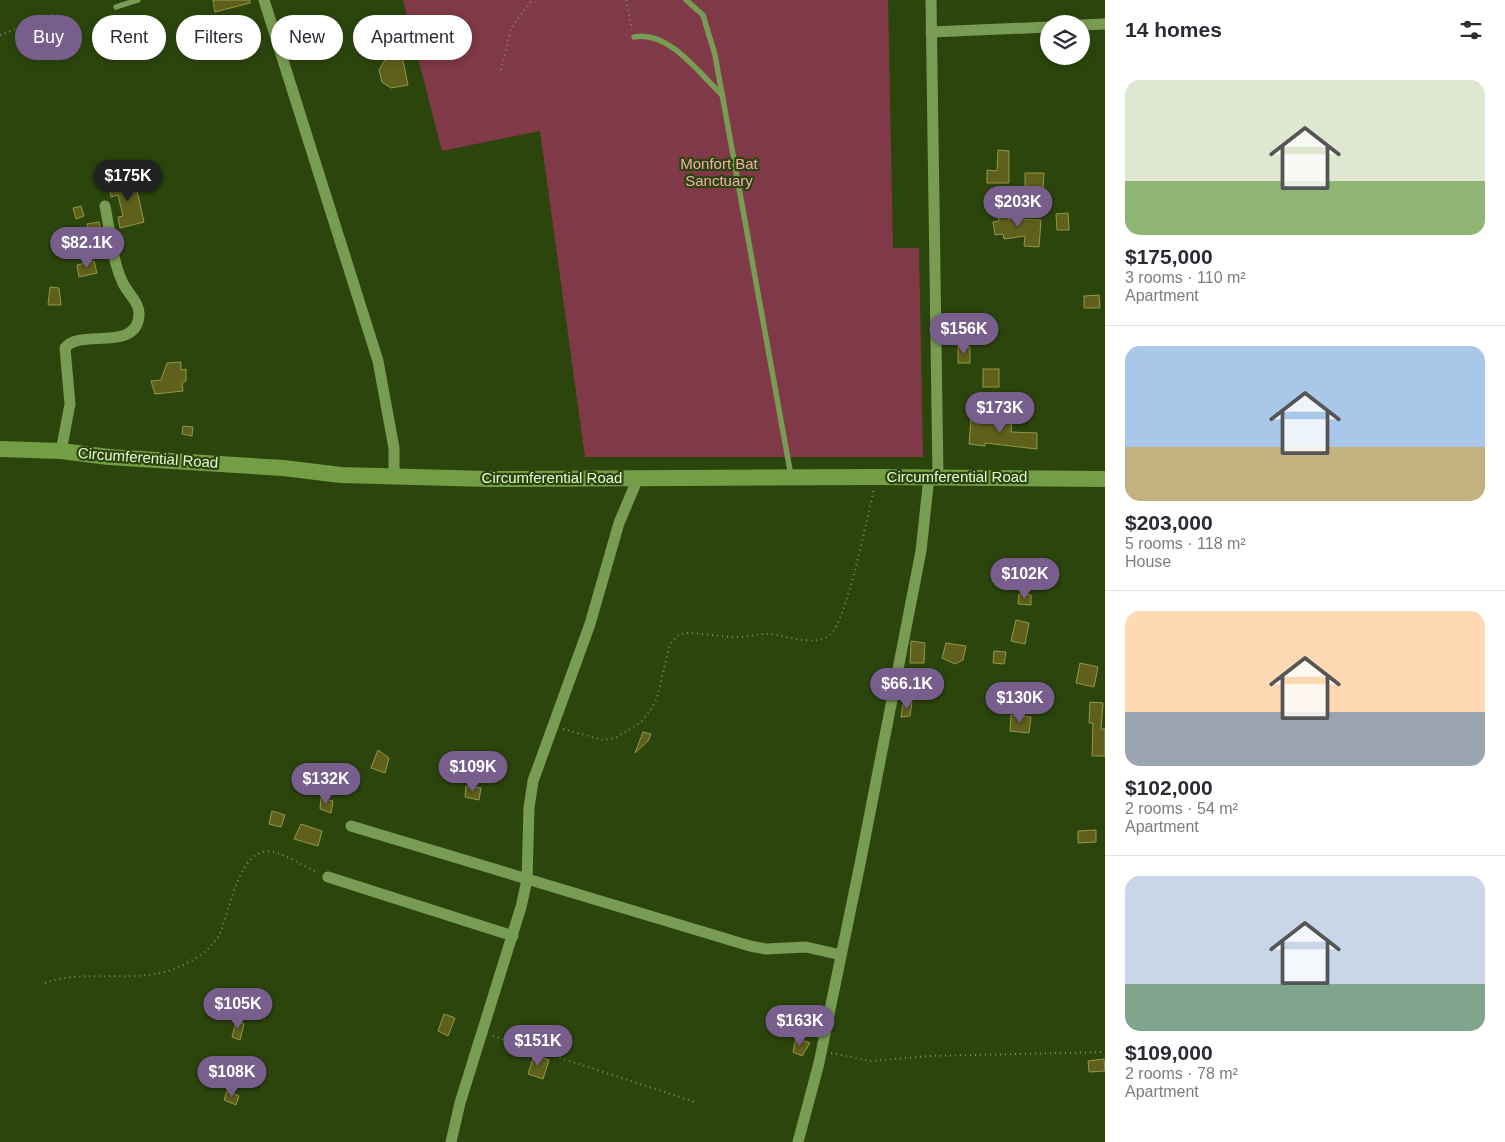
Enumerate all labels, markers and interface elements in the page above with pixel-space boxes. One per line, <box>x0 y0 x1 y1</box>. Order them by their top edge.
chip: Buy <box>15 15 82 60</box>
chip: Rent <box>92 15 166 60</box>
chip: Filters <box>176 15 261 60</box>
chip: New <box>271 15 343 60</box>
chip: Apartment <box>353 15 472 60</box>
map controls <box>1040 15 1090 65</box>
button: layers <box>1040 15 1090 65</box>
icon: filters <box>1457 16 1485 44</box>
text: 14 homes <box>1125 18 1222 41</box>
icon: home <box>1260 113 1350 203</box>
park label: Monfort Bat Sanctuary <box>680 155 759 189</box>
pin: $175K <box>93 160 163 202</box>
text: $175K <box>104 167 152 184</box>
pin: $203K <box>983 186 1053 228</box>
text: $203K <box>994 193 1042 210</box>
pin: $82.1K <box>46 226 128 269</box>
text: $82.1K <box>61 234 113 251</box>
text: $175,000 <box>1125 245 1213 268</box>
text: 3 rooms · 110 m² <box>1125 269 1246 286</box>
text: Apartment <box>1125 287 1199 304</box>
pin: $156K <box>929 312 999 355</box>
text: $156K <box>940 320 988 337</box>
icon: home <box>1260 378 1350 468</box>
pin: $173K <box>965 392 1035 434</box>
text: $173K <box>976 399 1024 416</box>
street label: Circumferential Road <box>77 444 219 471</box>
street label: Circumferential Road <box>887 468 1027 485</box>
street label: Circumferential Road <box>482 469 622 486</box>
text: $203,000 <box>1125 511 1213 534</box>
text: 5 rooms · 118 m² <box>1125 535 1246 552</box>
text: House <box>1125 553 1171 570</box>
pin: $102K <box>990 558 1060 600</box>
text: $102K <box>1001 565 1049 582</box>
icon: home <box>1260 643 1350 733</box>
pin: $66.1K <box>866 668 948 710</box>
text: $66.1K <box>881 675 933 692</box>
pin: $130K <box>985 682 1055 724</box>
text: $130K <box>996 689 1044 706</box>
pin: $109K <box>438 750 508 793</box>
text: $109K <box>449 758 497 775</box>
pin: $132K <box>291 762 361 805</box>
text: $132K <box>302 770 350 787</box>
text: $102,000 <box>1125 776 1213 799</box>
text: 2 rooms · 54 m² <box>1125 800 1238 817</box>
text: Apartment <box>1125 818 1199 835</box>
icon: home <box>1260 908 1350 998</box>
pin: $105K <box>203 988 273 1030</box>
text: $105K <box>214 995 262 1012</box>
pin: $163K <box>765 1004 835 1047</box>
text: $163K <box>776 1012 824 1029</box>
pin: $151K <box>503 1024 573 1067</box>
text: $151K <box>514 1032 562 1049</box>
text: $109,000 <box>1125 1041 1213 1064</box>
pin: $108K <box>197 1056 267 1098</box>
text: $108K <box>208 1063 256 1080</box>
text: 2 rooms · 78 m² <box>1125 1065 1238 1082</box>
text: Apartment <box>1125 1083 1199 1100</box>

